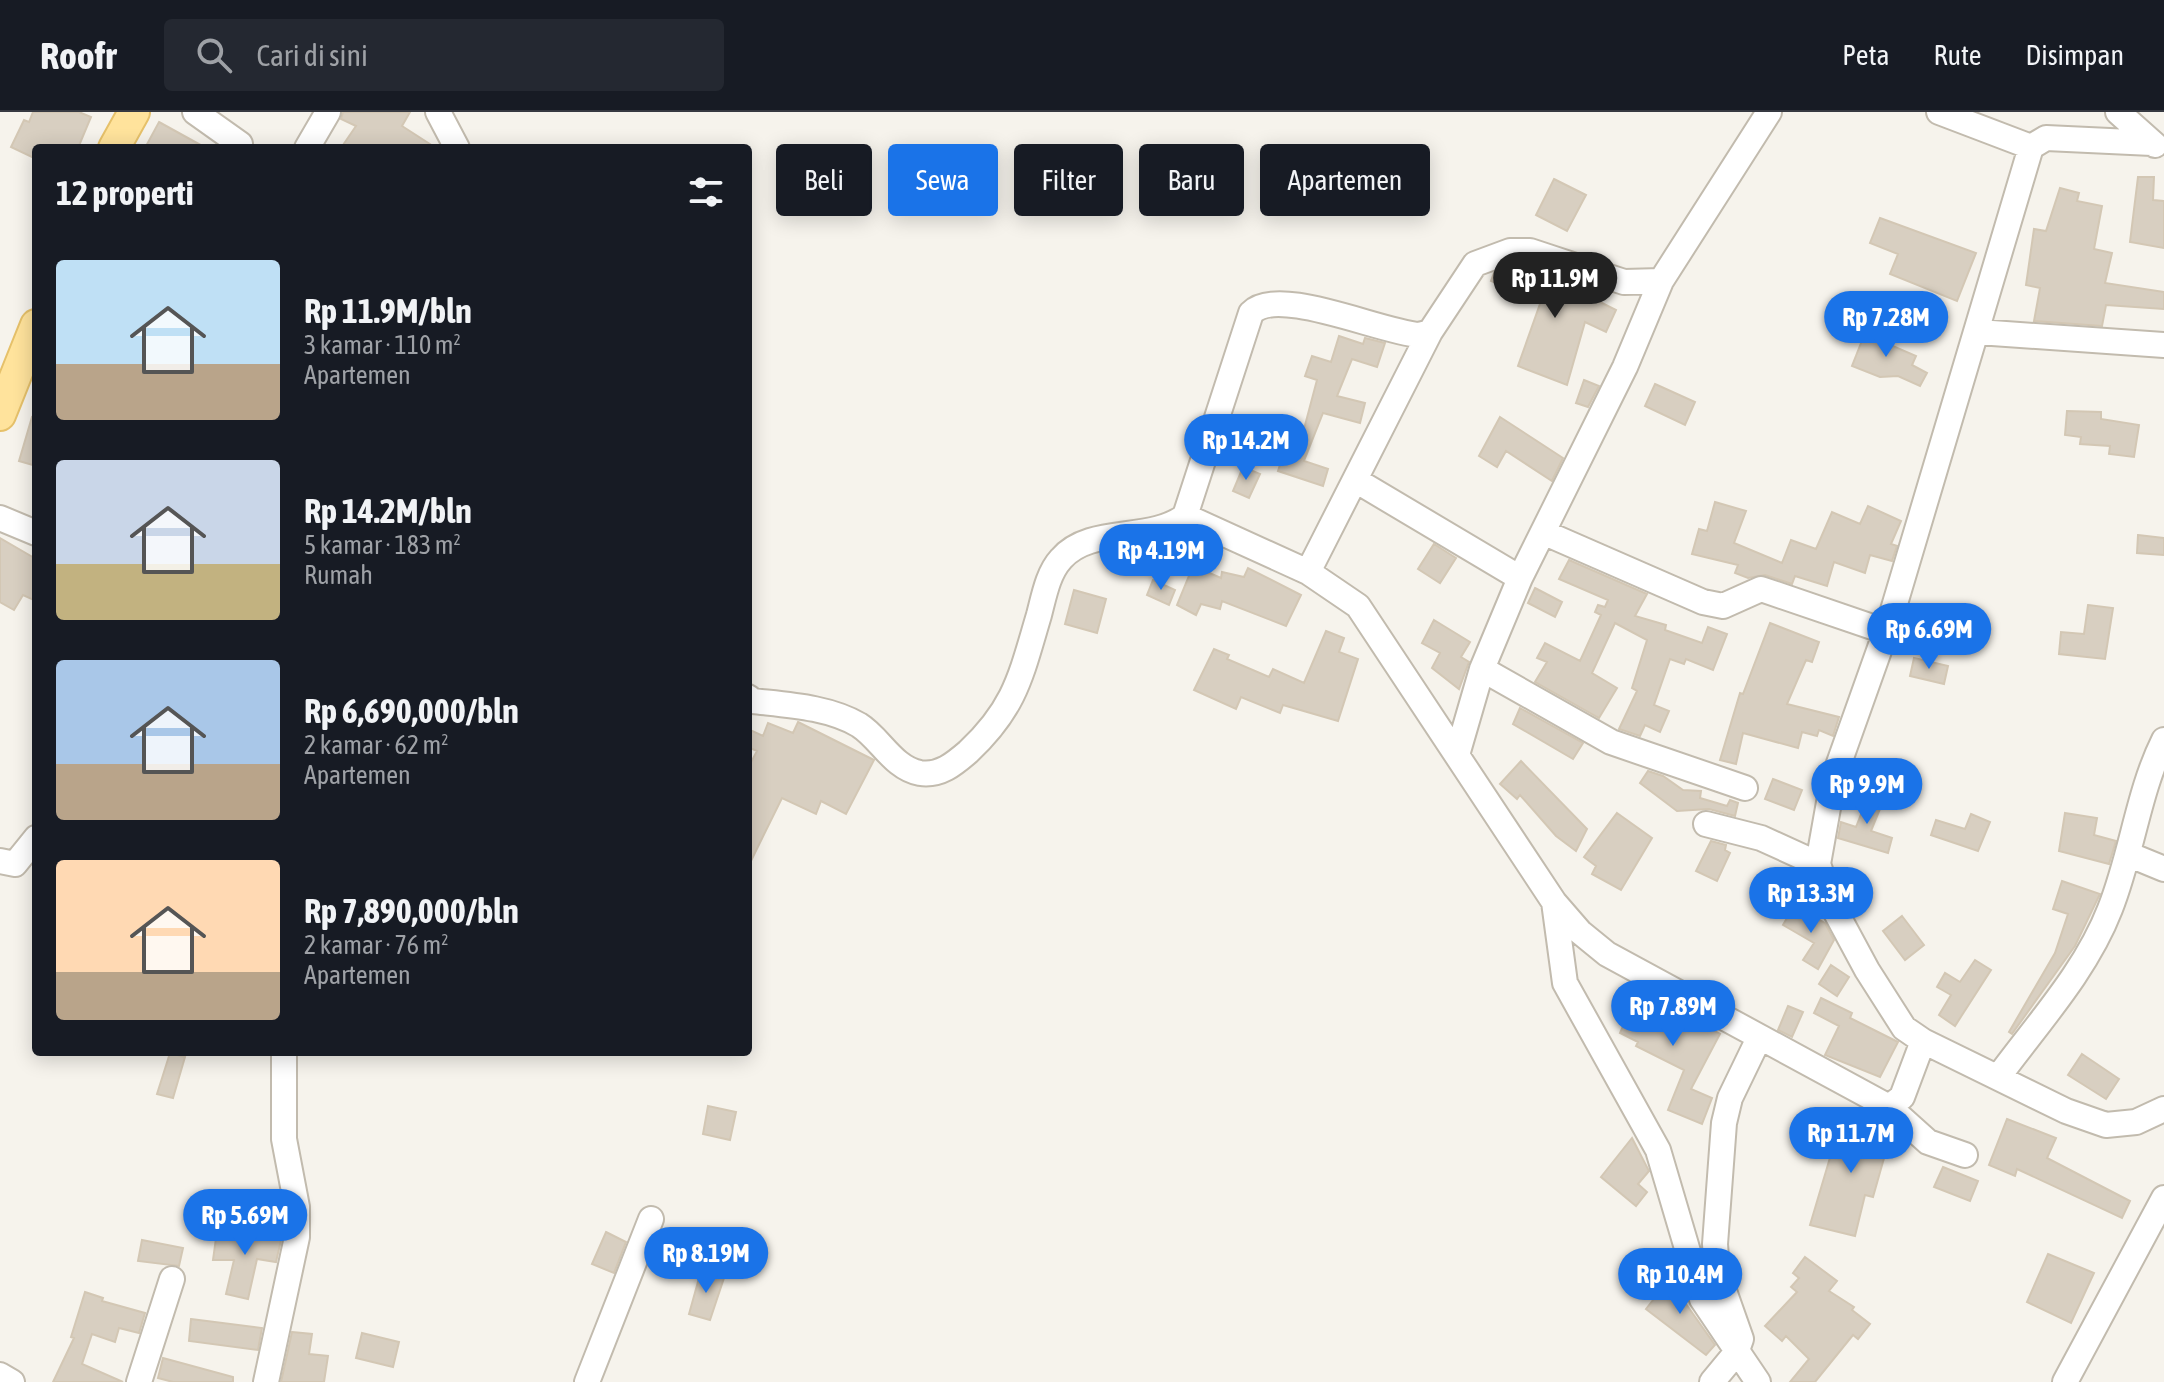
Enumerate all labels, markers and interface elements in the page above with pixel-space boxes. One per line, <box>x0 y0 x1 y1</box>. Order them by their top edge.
search box <box>164 19 724 91</box>
icon: search <box>192 33 236 77</box>
text: Roofr <box>40 34 116 77</box>
text: Cari di sini <box>256 38 368 72</box>
text: Peta <box>1842 39 1889 71</box>
text: Rute <box>1933 39 1982 71</box>
text: Disimpan <box>2026 39 2124 71</box>
chip: Beli <box>776 144 872 216</box>
chip: Sewa <box>888 144 998 216</box>
chip: Filter <box>1014 144 1123 216</box>
chip: Baru <box>1139 144 1244 216</box>
chip: Apartemen <box>1260 144 1430 216</box>
icon: filters <box>684 170 728 214</box>
text: 12 properti <box>56 173 194 212</box>
pin: Rp 11.9M <box>1472 252 1638 320</box>
text: Rp 11.9M <box>1511 263 1599 293</box>
text: Rp 11.9M/bln <box>304 291 472 330</box>
pin: Rp 7.28M <box>1803 291 1969 359</box>
icon: home <box>120 292 216 388</box>
text: Rp 7.28M <box>1842 302 1930 332</box>
text: 3 kamar · 110 m² <box>304 330 461 360</box>
text: Apartemen <box>304 360 411 390</box>
pin: Rp 14.2M <box>1163 414 1329 482</box>
text: Rp 14.2M <box>1202 425 1290 455</box>
text: Rp 14.2M/bln <box>304 491 472 530</box>
icon: home <box>120 492 216 588</box>
pin: Rp 4.19M <box>1078 524 1244 592</box>
text: 5 kamar · 183 m² <box>304 530 461 560</box>
text: Rp 4.19M <box>1117 535 1205 565</box>
text: Rumah <box>304 560 373 590</box>
pin: Rp 6.69M <box>1846 603 2012 671</box>
text: Rp 6.69M <box>1885 614 1973 644</box>
text: Rp 6,690,000/bln <box>304 691 519 730</box>
icon: home <box>120 692 216 788</box>
text: 2 kamar · 62 m² <box>304 730 448 760</box>
pin: Rp 9.9M <box>1793 758 1941 826</box>
text: Apartemen <box>304 760 411 790</box>
text: Rp 9.9M <box>1829 769 1905 799</box>
pin: Rp 13.3M <box>1728 867 1894 935</box>
text: Rp 13.3M <box>1767 878 1855 908</box>
text: Rp 7,890,000/bln <box>304 891 519 930</box>
icon: home <box>120 892 216 988</box>
text: 2 kamar · 76 m² <box>304 930 448 960</box>
text: Apartemen <box>304 960 411 990</box>
pin: Rp 7.89M <box>1590 980 1756 1048</box>
text: Rp 7.89M <box>1629 991 1717 1021</box>
pin: Rp 11.7M <box>1768 1107 1934 1175</box>
text: Rp 11.7M <box>1807 1118 1895 1148</box>
pin: Rp 5.69M <box>162 1189 328 1257</box>
text: Rp 5.69M <box>201 1200 289 1230</box>
pin: Rp 8.19M <box>623 1227 789 1295</box>
text: Rp 8.19M <box>662 1238 750 1268</box>
pin: Rp 10.4M <box>1597 1248 1763 1316</box>
text: Rp 10.4M <box>1636 1259 1724 1289</box>

